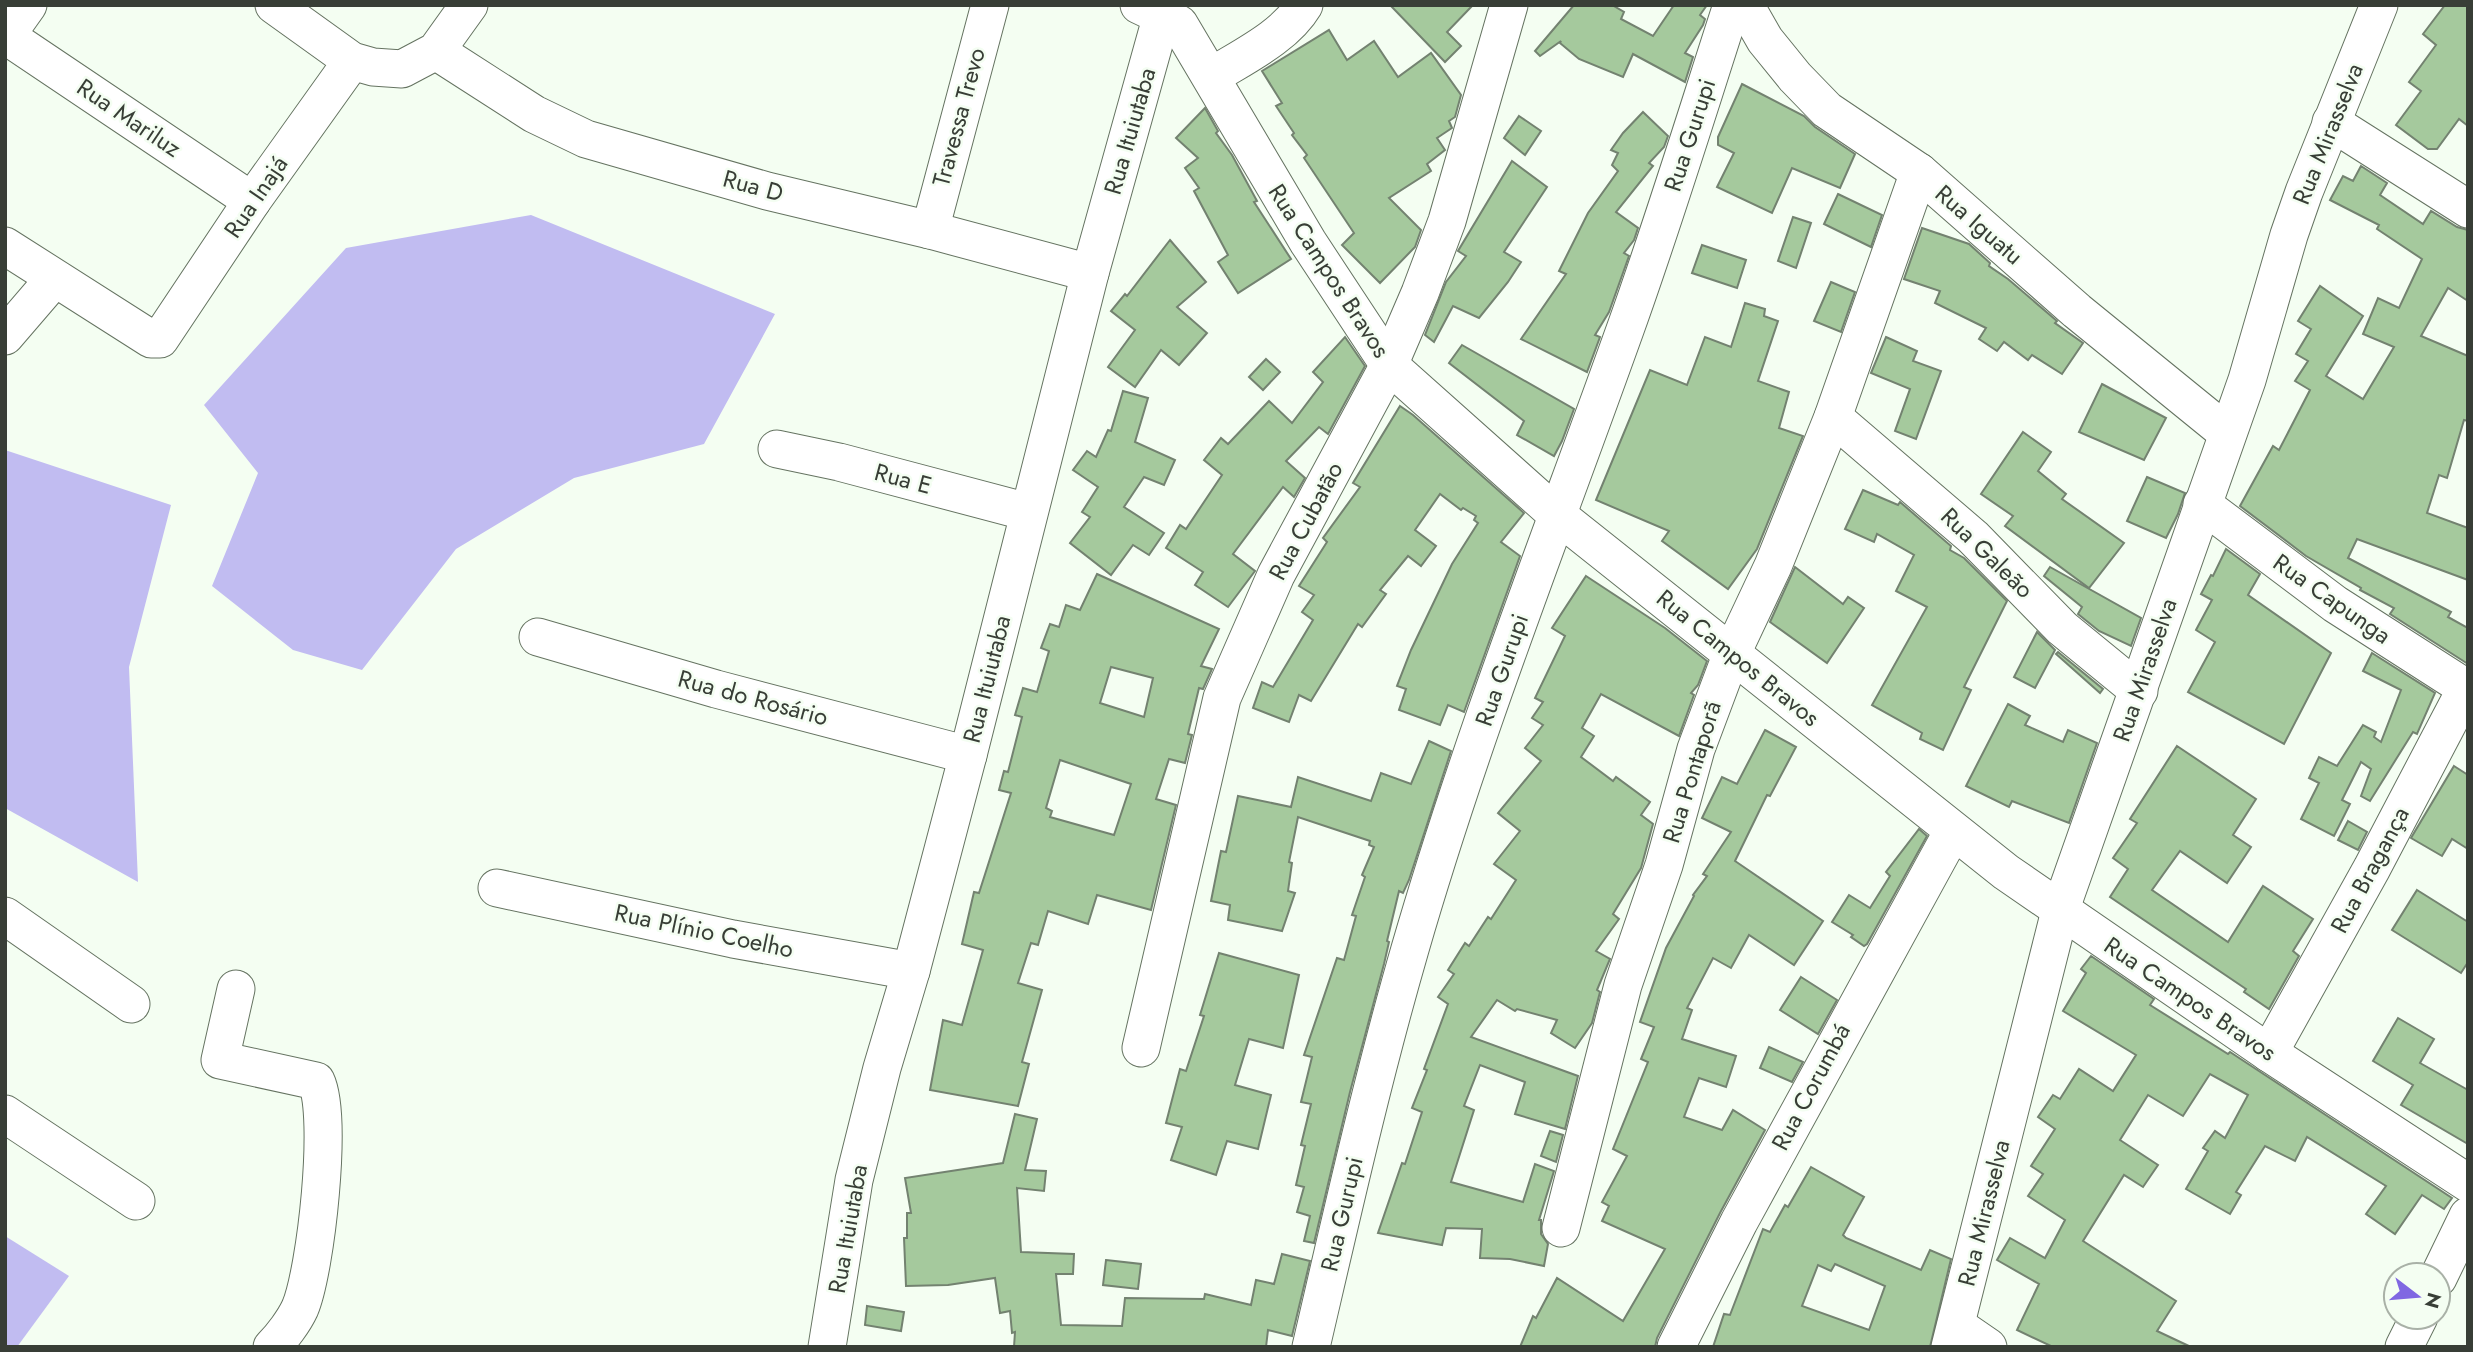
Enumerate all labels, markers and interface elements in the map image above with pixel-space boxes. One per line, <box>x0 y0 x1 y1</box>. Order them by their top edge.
street label: Travessa Trevo <box>923 44 994 190</box>
street label: Rua Mirasselva <box>2283 58 2372 210</box>
street label: Rua Ituiutaba <box>1095 63 1164 198</box>
street label: Rua Mariluz <box>70 70 189 165</box>
street label: Rua Gurupi <box>1655 74 1724 196</box>
street label: Rua Inajá <box>215 149 296 245</box>
street label: Rua D <box>719 161 787 210</box>
street label: Rua Iguatu <box>1928 176 2031 273</box>
street label: Rua Campos Bravos <box>1260 177 1399 365</box>
street label: Rua E <box>871 454 936 503</box>
street label: Rua Cubatão <box>1260 455 1351 586</box>
street label: Rua Galeão <box>1933 499 2042 606</box>
street label: Rua Capunga <box>2266 545 2398 652</box>
street label: Rua Campos Bravos <box>1649 581 1827 735</box>
street label: Rua Mirasselva <box>2104 593 2185 746</box>
street label: Rua Gurupi <box>1466 609 1537 731</box>
street label: Rua Ituiutaba <box>954 611 1019 746</box>
street label: Rua do Rosário <box>674 661 832 734</box>
street label: Rua Pontaporã <box>1653 697 1730 847</box>
street label: Rua Bragança <box>2322 800 2418 939</box>
street label: Rua Plínio Coelho <box>611 894 797 967</box>
street label: Rua Campos Bravos <box>2097 928 2283 1069</box>
street label: Rua Corumbá <box>1762 1017 1859 1156</box>
street label: Rua Mirasselva <box>1948 1136 2019 1290</box>
street label: Rua Gurupi <box>1311 1153 1372 1275</box>
street label: Rua Ituiutaba <box>819 1162 876 1296</box>
north arrow <box>2382 1261 2452 1331</box>
text: N <box>2418 1290 2448 1312</box>

